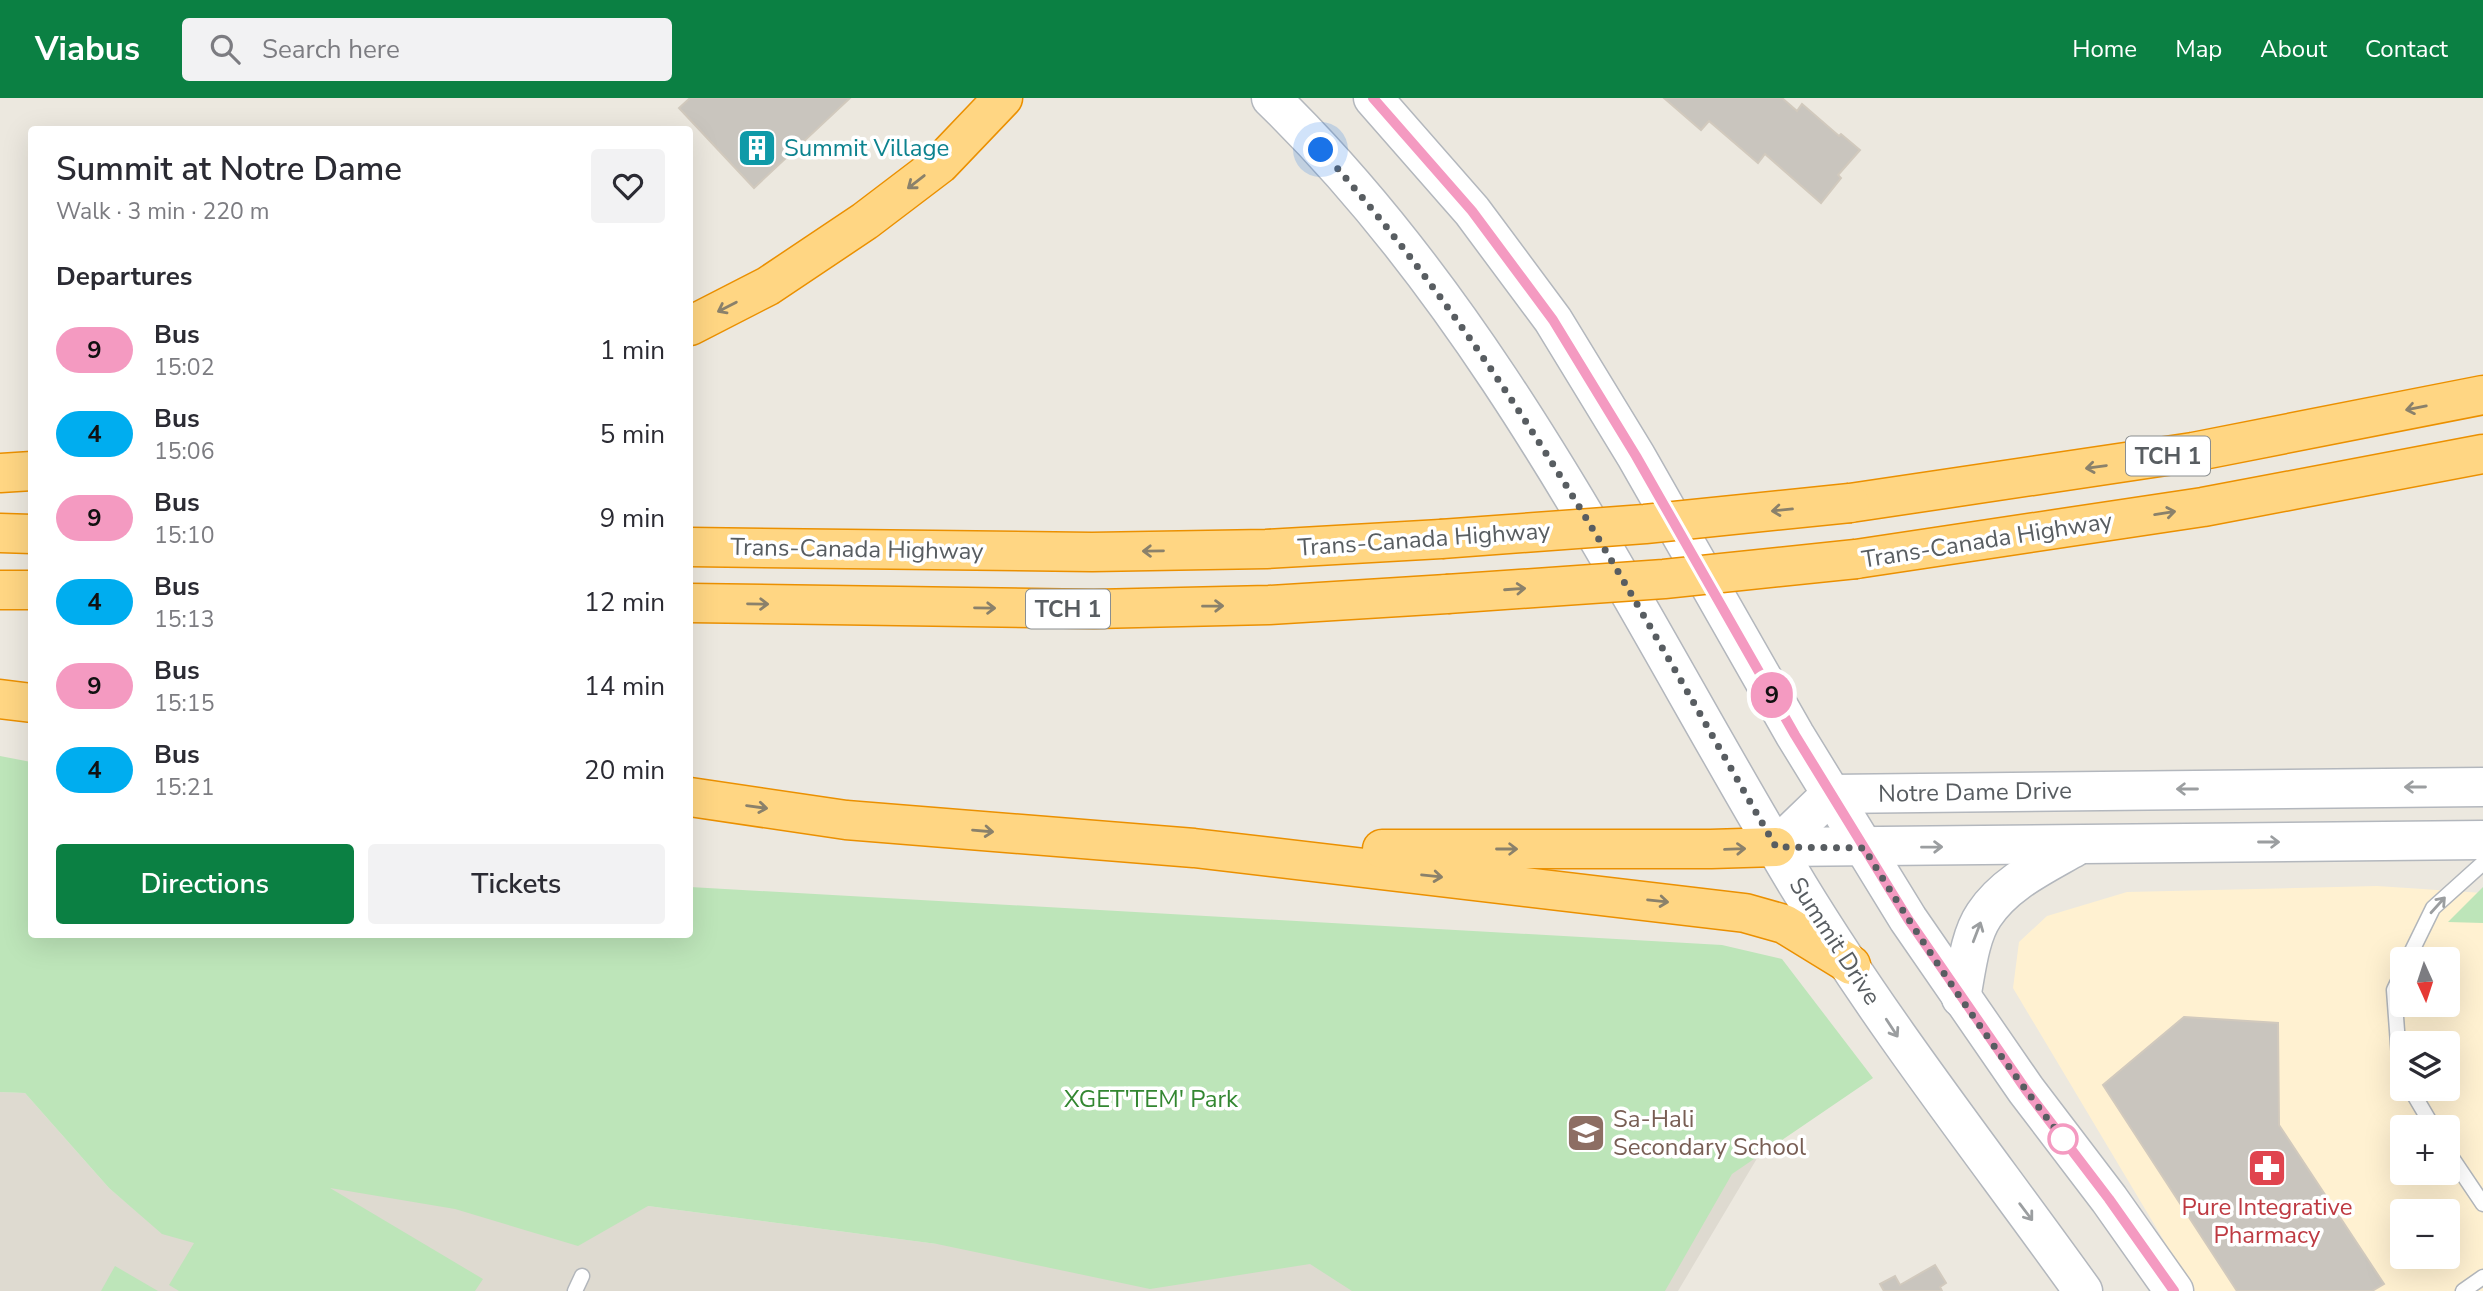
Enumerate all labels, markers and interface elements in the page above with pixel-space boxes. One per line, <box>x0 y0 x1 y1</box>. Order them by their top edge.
search box <box>182 18 672 81</box>
text: Viabus <box>35 27 140 72</box>
icon: search <box>206 30 244 68</box>
text: Search here <box>262 32 400 67</box>
text: Home <box>2072 33 2137 65</box>
text: Map <box>2175 33 2222 65</box>
text: About <box>2260 33 2327 65</box>
text: Contact <box>2365 33 2448 65</box>
building icon: Summit Village <box>736 127 778 169</box>
place label: Summit Village <box>784 132 949 164</box>
your location <box>1303 132 1338 167</box>
text: Summit at Notre Dame <box>56 147 402 192</box>
button: heart <box>591 149 665 223</box>
one-way arrow <box>908 174 926 189</box>
text: Walk · 3 min · 220 m <box>56 196 269 227</box>
text: Departures <box>56 259 192 294</box>
one-way arrow <box>717 300 738 314</box>
text: Bus <box>154 317 200 352</box>
text: 1 min <box>600 333 665 368</box>
text: 9 <box>87 334 102 366</box>
text: 15:02 <box>154 352 214 383</box>
text: Bus <box>154 401 200 436</box>
one-way arrow <box>2405 402 2428 415</box>
text: 5 min <box>600 417 665 452</box>
text: 4 <box>87 418 102 450</box>
text: 15:06 <box>154 436 214 467</box>
road number: TCH 1 <box>2126 436 2210 476</box>
one-way arrow <box>2085 460 2108 473</box>
text: Bus <box>154 485 200 520</box>
text: 9 min <box>600 501 665 536</box>
text: 9 <box>87 502 102 534</box>
one-way arrow <box>1771 504 1794 517</box>
street label: Trans-Canada Highway <box>1859 504 2115 576</box>
one-way arrow <box>2154 506 2176 519</box>
street label: Trans-Canada Highway <box>1297 514 1552 564</box>
text: 15:10 <box>154 520 214 551</box>
street label: Trans-Canada Highway <box>730 531 985 567</box>
one-way arrow <box>1142 544 1165 557</box>
text: Bus <box>154 569 200 604</box>
one-way arrow <box>1503 583 1526 596</box>
text: 12 min <box>584 585 665 620</box>
text: 4 <box>87 586 102 618</box>
road number: TCH 1 <box>1026 589 1110 628</box>
one-way arrow <box>746 598 769 611</box>
one-way arrow <box>1201 600 1224 613</box>
one-way arrow <box>973 601 996 614</box>
text: 15:13 <box>154 604 214 635</box>
text: Bus <box>154 653 200 688</box>
text: 14 min <box>584 669 665 704</box>
text: 9 <box>87 670 102 702</box>
line badge: 9 <box>1749 672 1795 718</box>
text: 9 <box>1765 679 1779 711</box>
text: 15:15 <box>154 688 214 719</box>
text: Bus <box>154 737 200 772</box>
text: 20 min <box>584 753 665 788</box>
text: 4 <box>87 754 102 786</box>
text: 15:21 <box>154 772 214 803</box>
street label: Notre Dame Drive <box>1878 774 2072 810</box>
one-way arrow <box>2404 781 2427 794</box>
one-way arrow <box>2176 782 2199 796</box>
one-way arrow <box>745 801 768 814</box>
one-way arrow <box>971 825 994 838</box>
one-way arrow <box>2257 835 2280 849</box>
one-way arrow <box>1920 840 1943 854</box>
one-way arrow <box>1495 842 1518 856</box>
one-way arrow <box>1723 842 1746 855</box>
button: Directions <box>56 844 354 924</box>
button: Tickets <box>368 844 665 924</box>
one-way arrow <box>1420 869 1443 882</box>
street label: Summit Drive <box>1782 871 1888 1011</box>
one-way arrow <box>1646 895 1669 908</box>
one-way arrow <box>2430 896 2446 914</box>
one-way arrow <box>1972 922 1985 944</box>
north arrow <box>2390 947 2460 1017</box>
map controls <box>2390 947 2460 1269</box>
one-way arrow <box>1885 1018 1900 1037</box>
button: layers <box>2390 1031 2460 1101</box>
park label: XGET'TEM' Park <box>1064 1083 1239 1115</box>
place label: Sa-Hali Secondary School <box>1613 1103 1806 1163</box>
school or university icon: Sa-Hali Secondary School <box>1565 1112 1607 1154</box>
button: + <box>2390 1115 2460 1185</box>
unlabelled marker <box>2048 1124 2078 1154</box>
pharmacy icon: Pure Integrative Pharmacy <box>2246 1147 2288 1189</box>
place label: Pure Integrative Pharmacy <box>2182 1191 2352 1251</box>
button: − <box>2390 1199 2460 1269</box>
one-way arrow <box>2018 1203 2033 1221</box>

